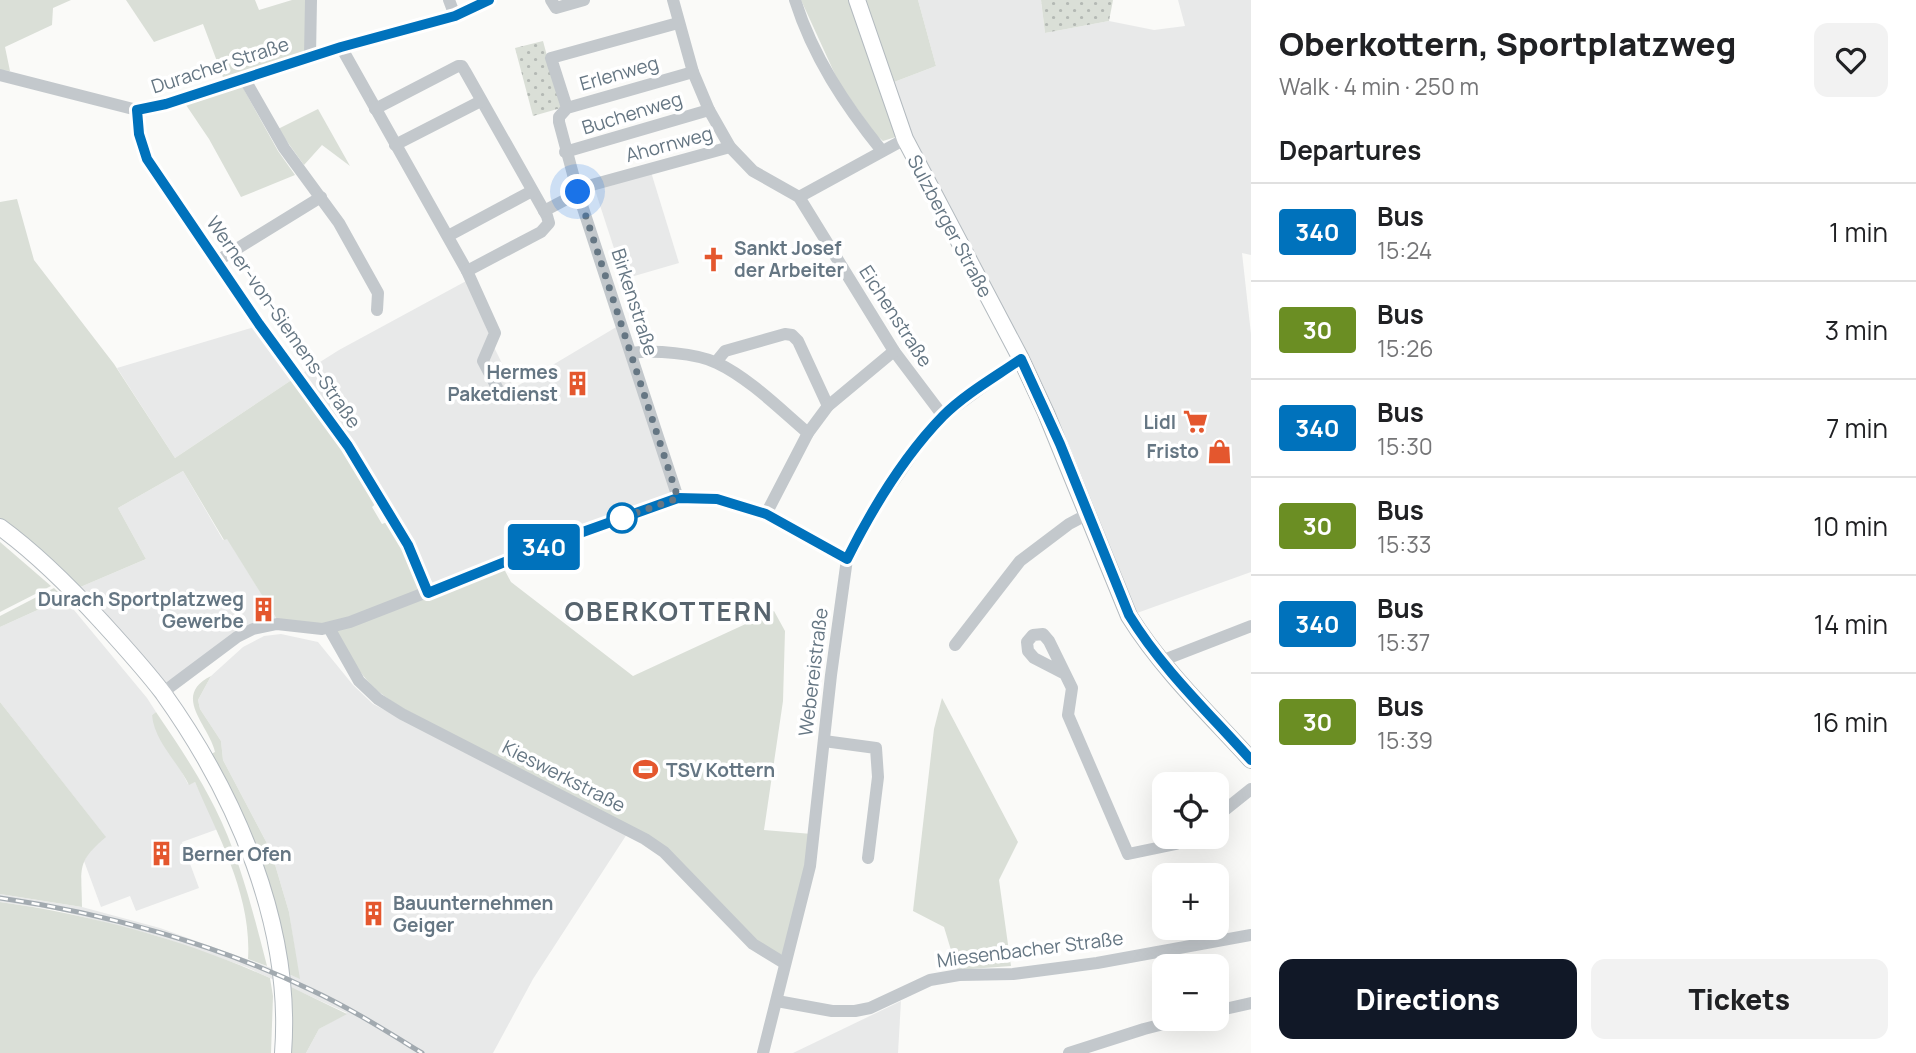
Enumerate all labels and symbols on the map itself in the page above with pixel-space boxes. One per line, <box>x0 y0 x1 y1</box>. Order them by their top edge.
street label: Duracher Straße <box>148 30 292 100</box>
street label: Erlenweg <box>577 49 661 97</box>
street label: Buchenweg <box>579 85 685 141</box>
street label: Ahornweg <box>623 120 715 168</box>
street label: Sulzberger Straße <box>901 150 999 302</box>
your location <box>560 174 595 209</box>
street label: Werner-von-Siemens-Straße <box>201 211 367 433</box>
place label: Sankt Josef der Arbeiter <box>734 235 844 283</box>
street label: Birkenstraße <box>605 245 665 359</box>
church icon: Sankt Josef der Arbeiter <box>700 245 728 273</box>
street label: Eichenstraße <box>853 260 939 372</box>
place label: Hermes Paketdienst <box>447 359 558 407</box>
building icon: Hermes Paketdienst <box>564 369 592 397</box>
supermarket icon: Lidl <box>1182 408 1210 436</box>
place label: Lidl <box>1143 409 1176 435</box>
shop icon: Fristo <box>1205 437 1233 465</box>
place label: Fristo <box>1146 438 1199 464</box>
unlabelled marker <box>607 503 637 533</box>
line badge: 340 <box>504 524 584 570</box>
place label: Durach Sportplatzweg Gewerbe <box>38 586 244 634</box>
district label: OBERKOTTERN <box>564 593 774 629</box>
building icon: Durach Sportplatzweg Gewerbe <box>250 596 278 624</box>
street label: Webereistraße <box>792 606 834 738</box>
street label: Kieswerkstraße <box>498 734 630 818</box>
sports icon: TSV Kottern <box>632 756 660 784</box>
place label: TSV Kottern <box>666 757 775 783</box>
building icon: Berner Ofen <box>148 840 176 868</box>
place label: Berner Ofen <box>182 841 292 867</box>
place label: Bauunternehmen Geiger <box>393 890 553 938</box>
building icon: Bauunternehmen Geiger <box>359 900 387 928</box>
street label: Miesenbacher Straße <box>935 925 1125 973</box>

